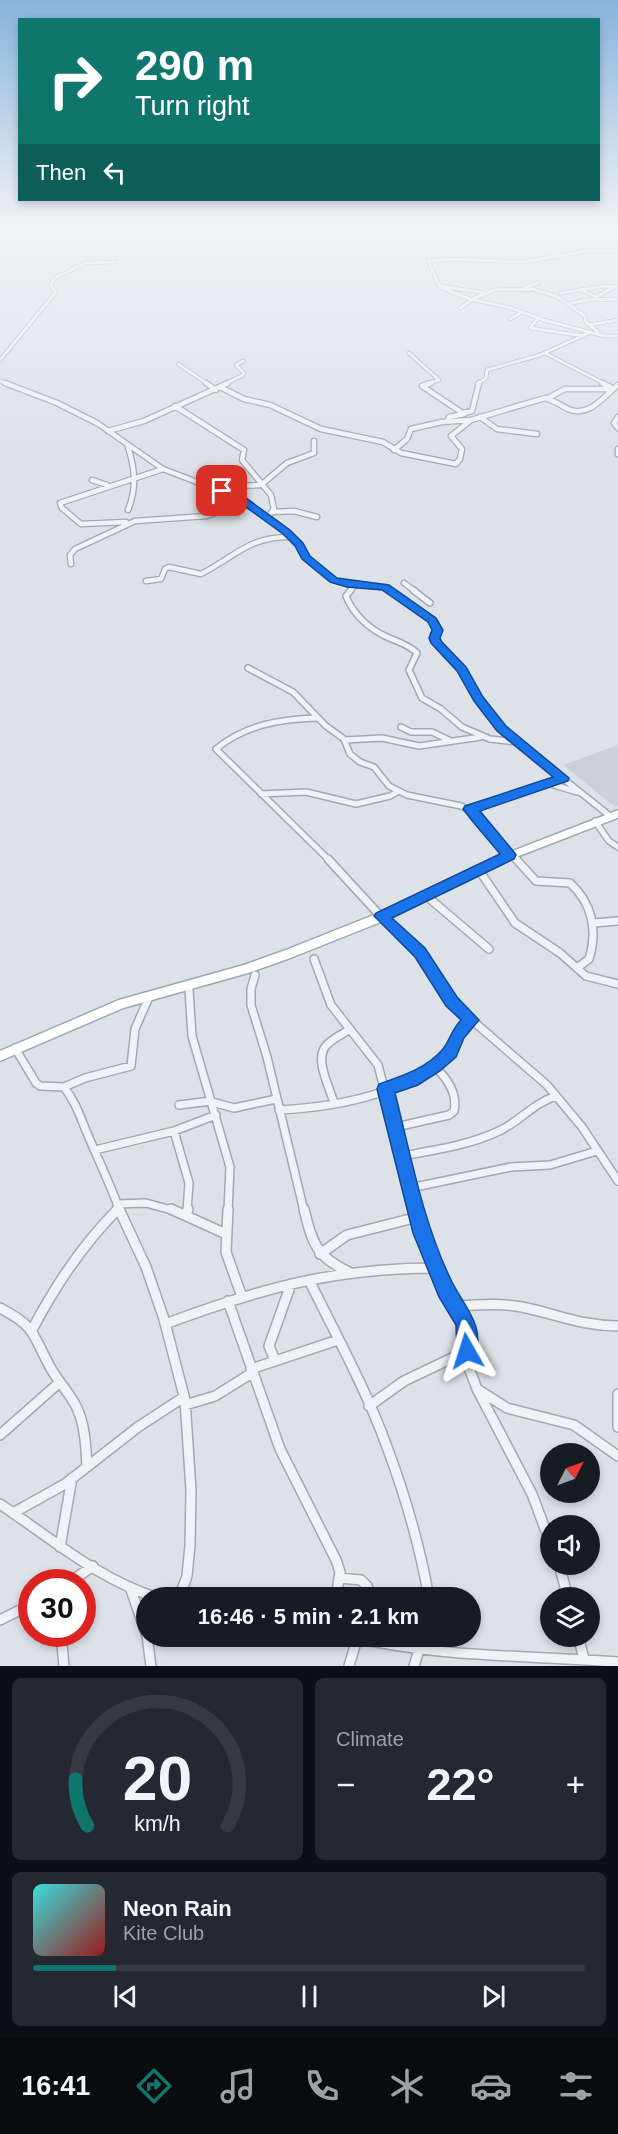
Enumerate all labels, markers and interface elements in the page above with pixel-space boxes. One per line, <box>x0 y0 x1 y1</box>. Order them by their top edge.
icon: right <box>36 42 114 120</box>
text: 290 m <box>135 42 254 89</box>
text: Turn right <box>135 91 250 121</box>
icon: left <box>98 156 131 189</box>
text: Then <box>36 160 86 185</box>
pin <box>196 465 247 516</box>
icon: arrive <box>205 474 238 507</box>
position arrow <box>435 1319 499 1383</box>
north arrow <box>540 1443 600 1503</box>
map controls <box>540 1443 600 1647</box>
button: sound <box>540 1515 600 1575</box>
speed limit sign: 30 <box>18 1569 96 1647</box>
button: layers <box>540 1587 600 1647</box>
text: 16:46 · 5 min · 2.1 km <box>198 1604 419 1629</box>
text: Climate <box>336 1728 404 1750</box>
text: 20 <box>123 1744 192 1813</box>
text: 22° <box>426 1759 495 1810</box>
text: − <box>336 1766 355 1803</box>
text: + <box>566 1766 585 1803</box>
text: km/h <box>134 1812 181 1836</box>
text: Neon Rain <box>123 1896 232 1921</box>
text: Kite Club <box>123 1922 204 1944</box>
icon: previous <box>109 1980 142 2013</box>
icon: pause <box>293 1980 326 2013</box>
icon: next <box>477 1980 510 2013</box>
icon: directions <box>133 2065 175 2107</box>
icon: music <box>217 2065 259 2107</box>
icon: phone <box>301 2065 343 2107</box>
icon: climate <box>386 2065 428 2107</box>
icon: car <box>470 2065 512 2107</box>
icon: filters <box>555 2065 597 2107</box>
text: 16:41 <box>21 2071 90 2101</box>

